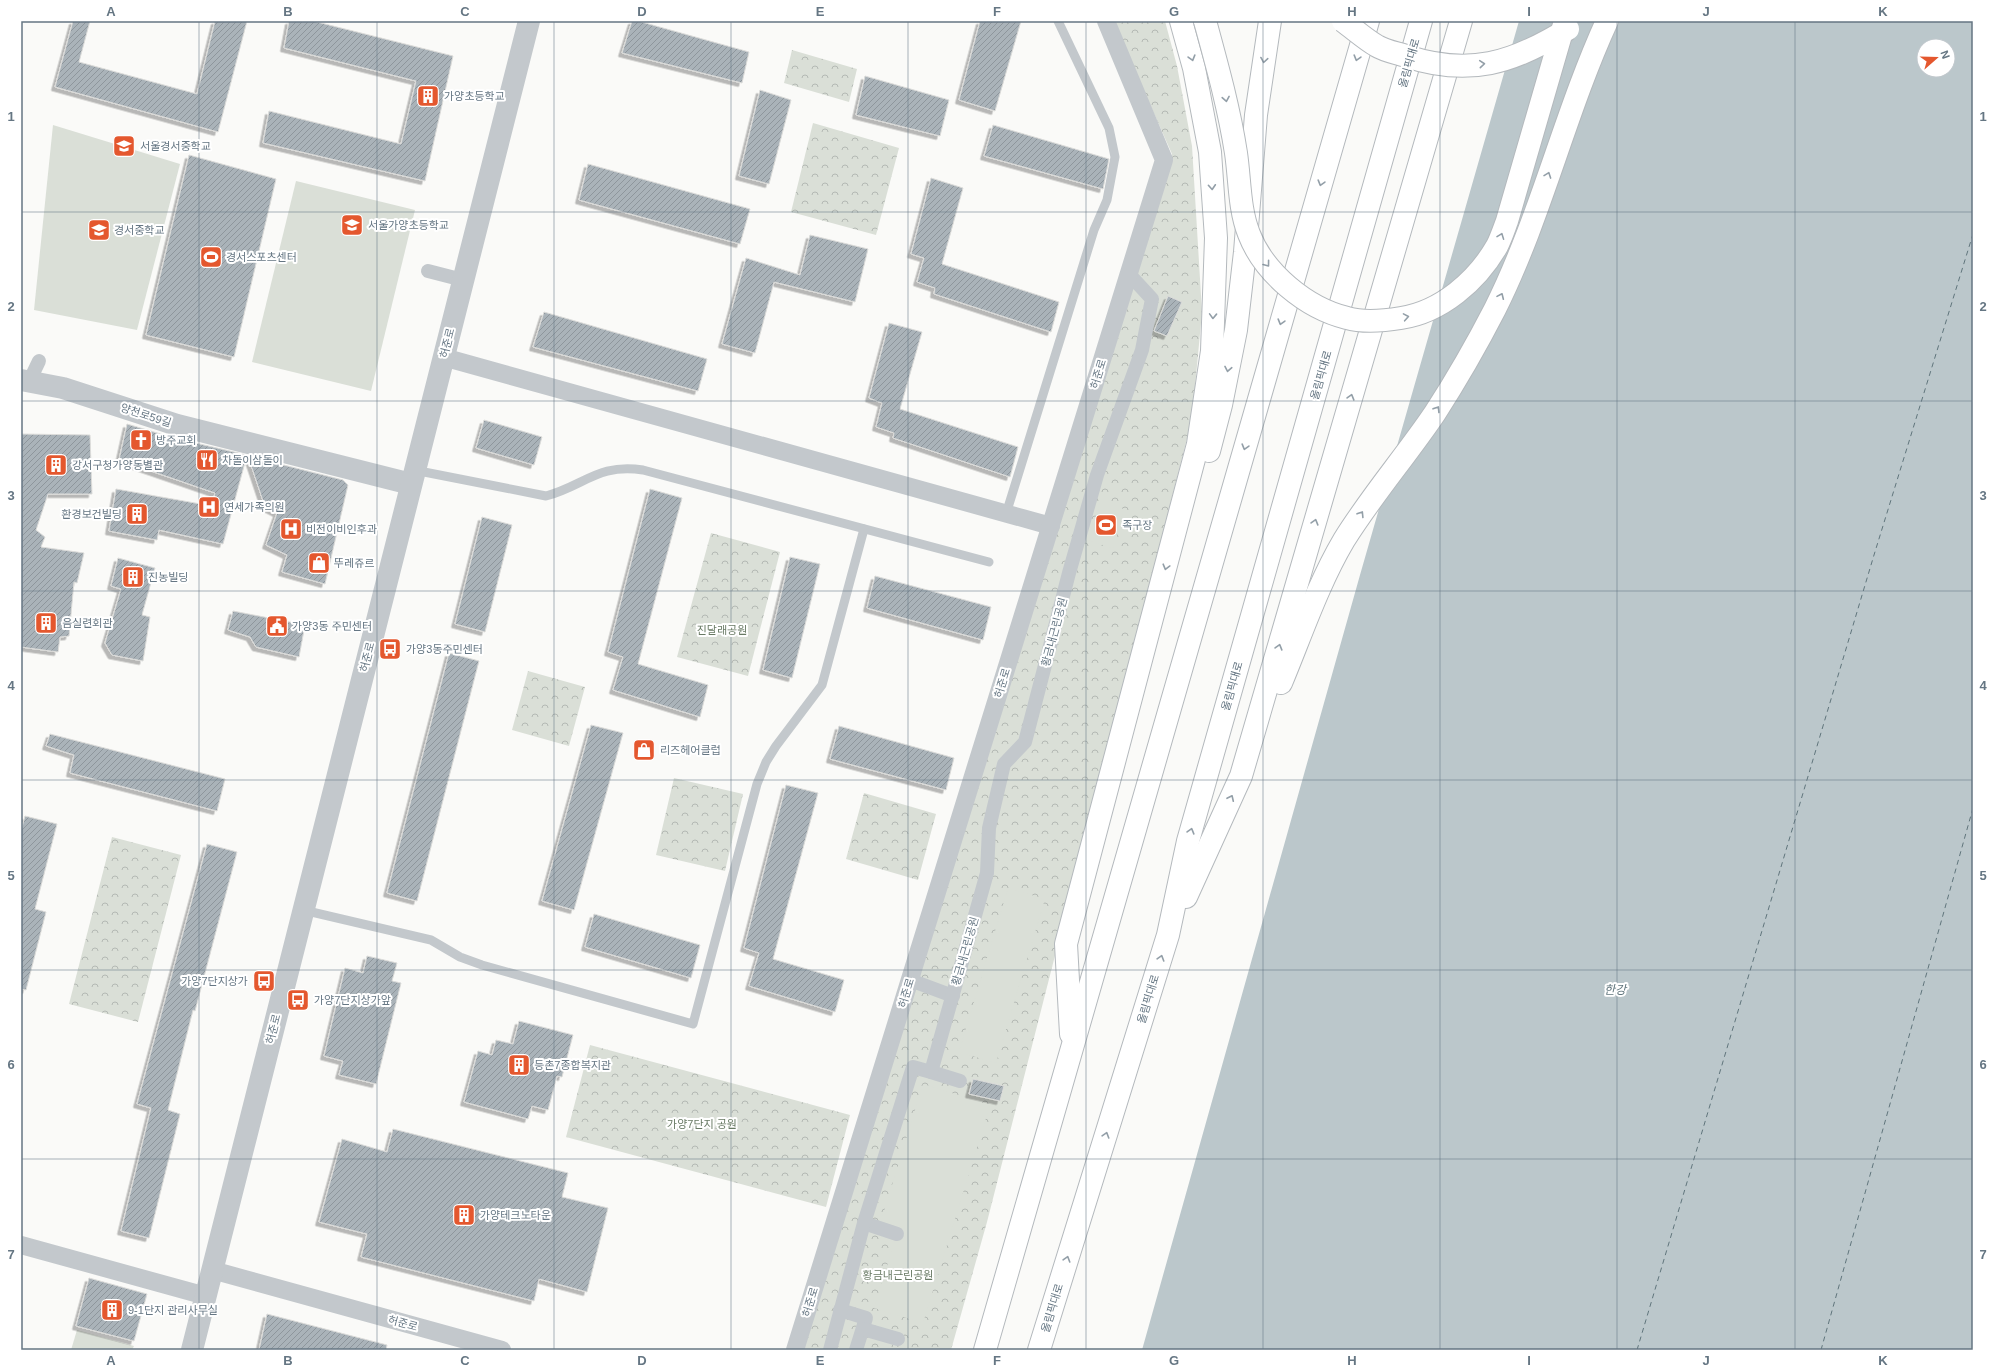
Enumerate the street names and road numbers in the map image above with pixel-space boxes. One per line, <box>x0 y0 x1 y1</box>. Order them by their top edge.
street label: 올림픽대로 <box>1396 37 1422 89</box>
street label: 허준로 <box>438 327 456 359</box>
street label: 올림픽대로 <box>1308 349 1334 401</box>
street label: 허준로 <box>1088 358 1108 390</box>
street label: 양천로59길 <box>119 401 173 429</box>
street label: 황금내근린공원 <box>1039 596 1069 668</box>
street label: 허준로 <box>358 641 376 673</box>
street label: 올림픽대로 <box>1219 660 1245 712</box>
street label: 허준로 <box>992 667 1012 699</box>
street label: 황금내근린공원 <box>949 915 981 987</box>
street label: 올림픽대로 <box>1135 973 1161 1025</box>
street label: 허준로 <box>896 977 916 1009</box>
street label: 허준로 <box>264 1013 282 1045</box>
street label: 올림픽대로 <box>1039 1282 1065 1334</box>
street label: 허준로 <box>800 1286 820 1318</box>
street label: 허준로 <box>387 1313 419 1333</box>

